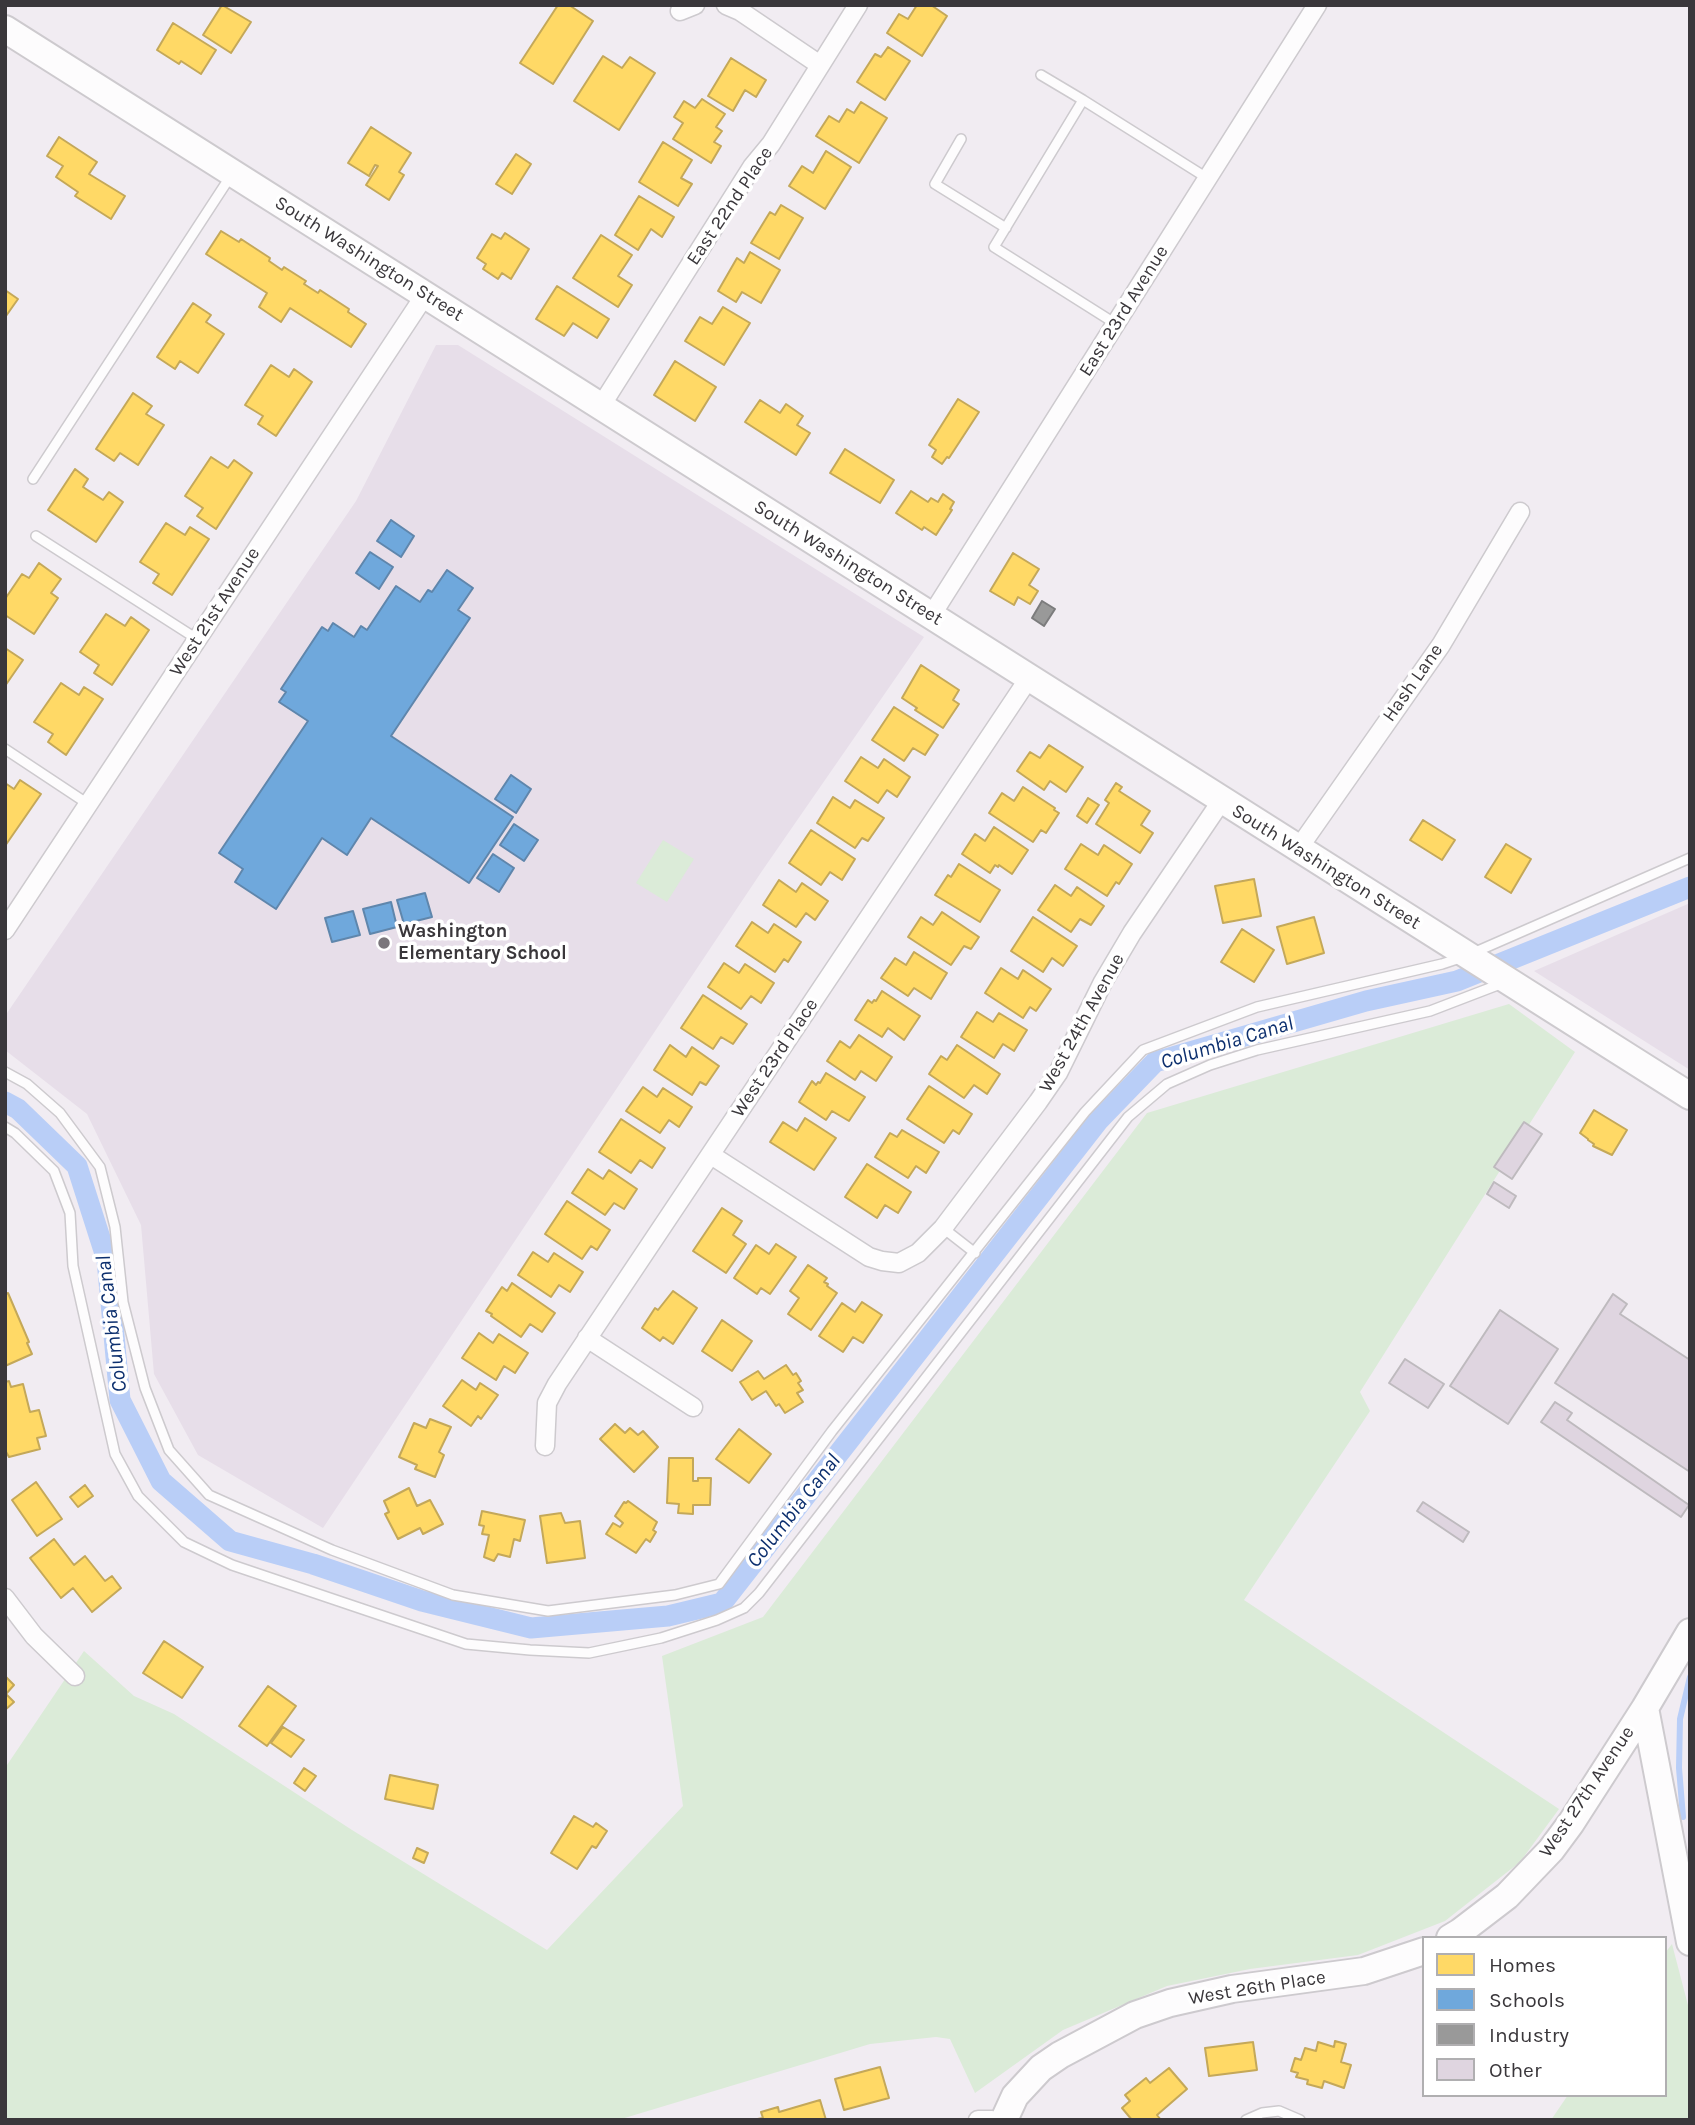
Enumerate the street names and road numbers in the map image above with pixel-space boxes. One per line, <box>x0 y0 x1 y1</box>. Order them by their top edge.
street label: East 22nd Place <box>682 142 778 270</box>
street label: South Washington Street <box>270 191 468 327</box>
street label: East 23rd Avenue <box>1075 241 1173 381</box>
street label: South Washington Street <box>749 495 947 631</box>
street label: West 21st Avenue <box>165 543 265 681</box>
street label: Hash Lane <box>1378 640 1448 726</box>
street label: South Washington Street <box>1227 799 1425 935</box>
street label: West 24th Avenue <box>1034 950 1130 1096</box>
street label: West 23rd Place <box>727 994 823 1122</box>
street label: West 27th Avenue <box>1535 1722 1639 1862</box>
street label: West 26th Place <box>1187 1966 1327 2010</box>

